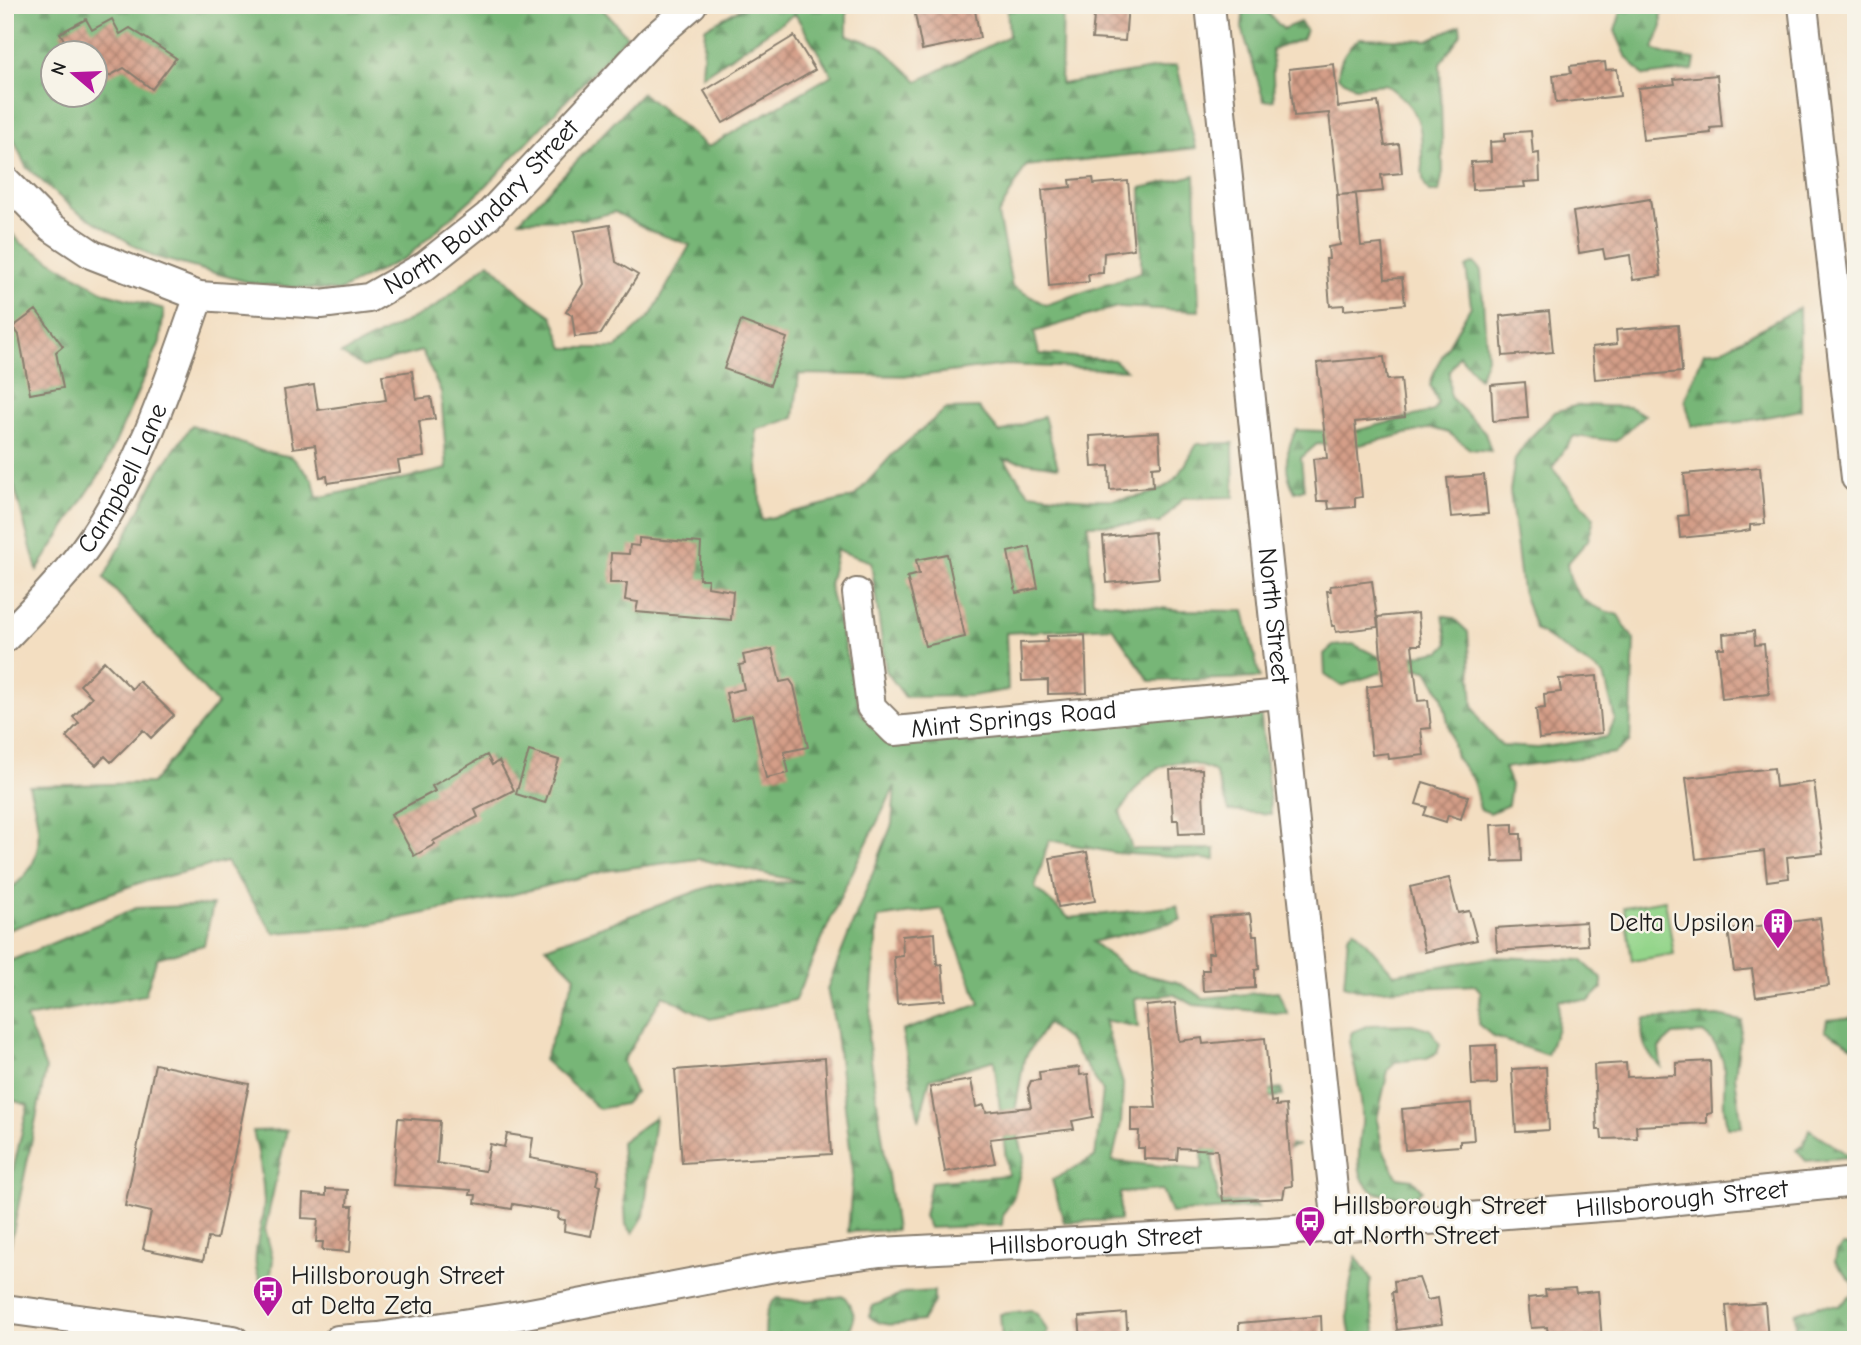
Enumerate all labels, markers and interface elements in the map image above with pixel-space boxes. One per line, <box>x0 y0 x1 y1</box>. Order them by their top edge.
north arrow <box>38 38 108 108</box>
text: N <box>46 59 71 78</box>
street label: North Boundary Street <box>379 112 586 301</box>
street label: Campbell Lane <box>71 399 174 559</box>
street label: North Street <box>1252 546 1296 687</box>
street label: Mint Springs Road <box>909 695 1118 744</box>
building icon: Delta Upsilon <box>1761 906 1795 950</box>
place label: Delta Upsilon <box>1609 908 1755 938</box>
street label: Hillsborough Street <box>1575 1174 1791 1224</box>
place label: Hillsborough Street at North Street <box>1333 1191 1548 1251</box>
bus stop icon: Hillsborough Street at North Street <box>1293 1204 1327 1248</box>
street label: Hillsborough Street <box>988 1220 1204 1261</box>
place label: Hillsborough Street at Delta Zeta <box>291 1261 506 1321</box>
bus stop icon: Hillsborough Street at Delta Zeta <box>251 1274 285 1318</box>

